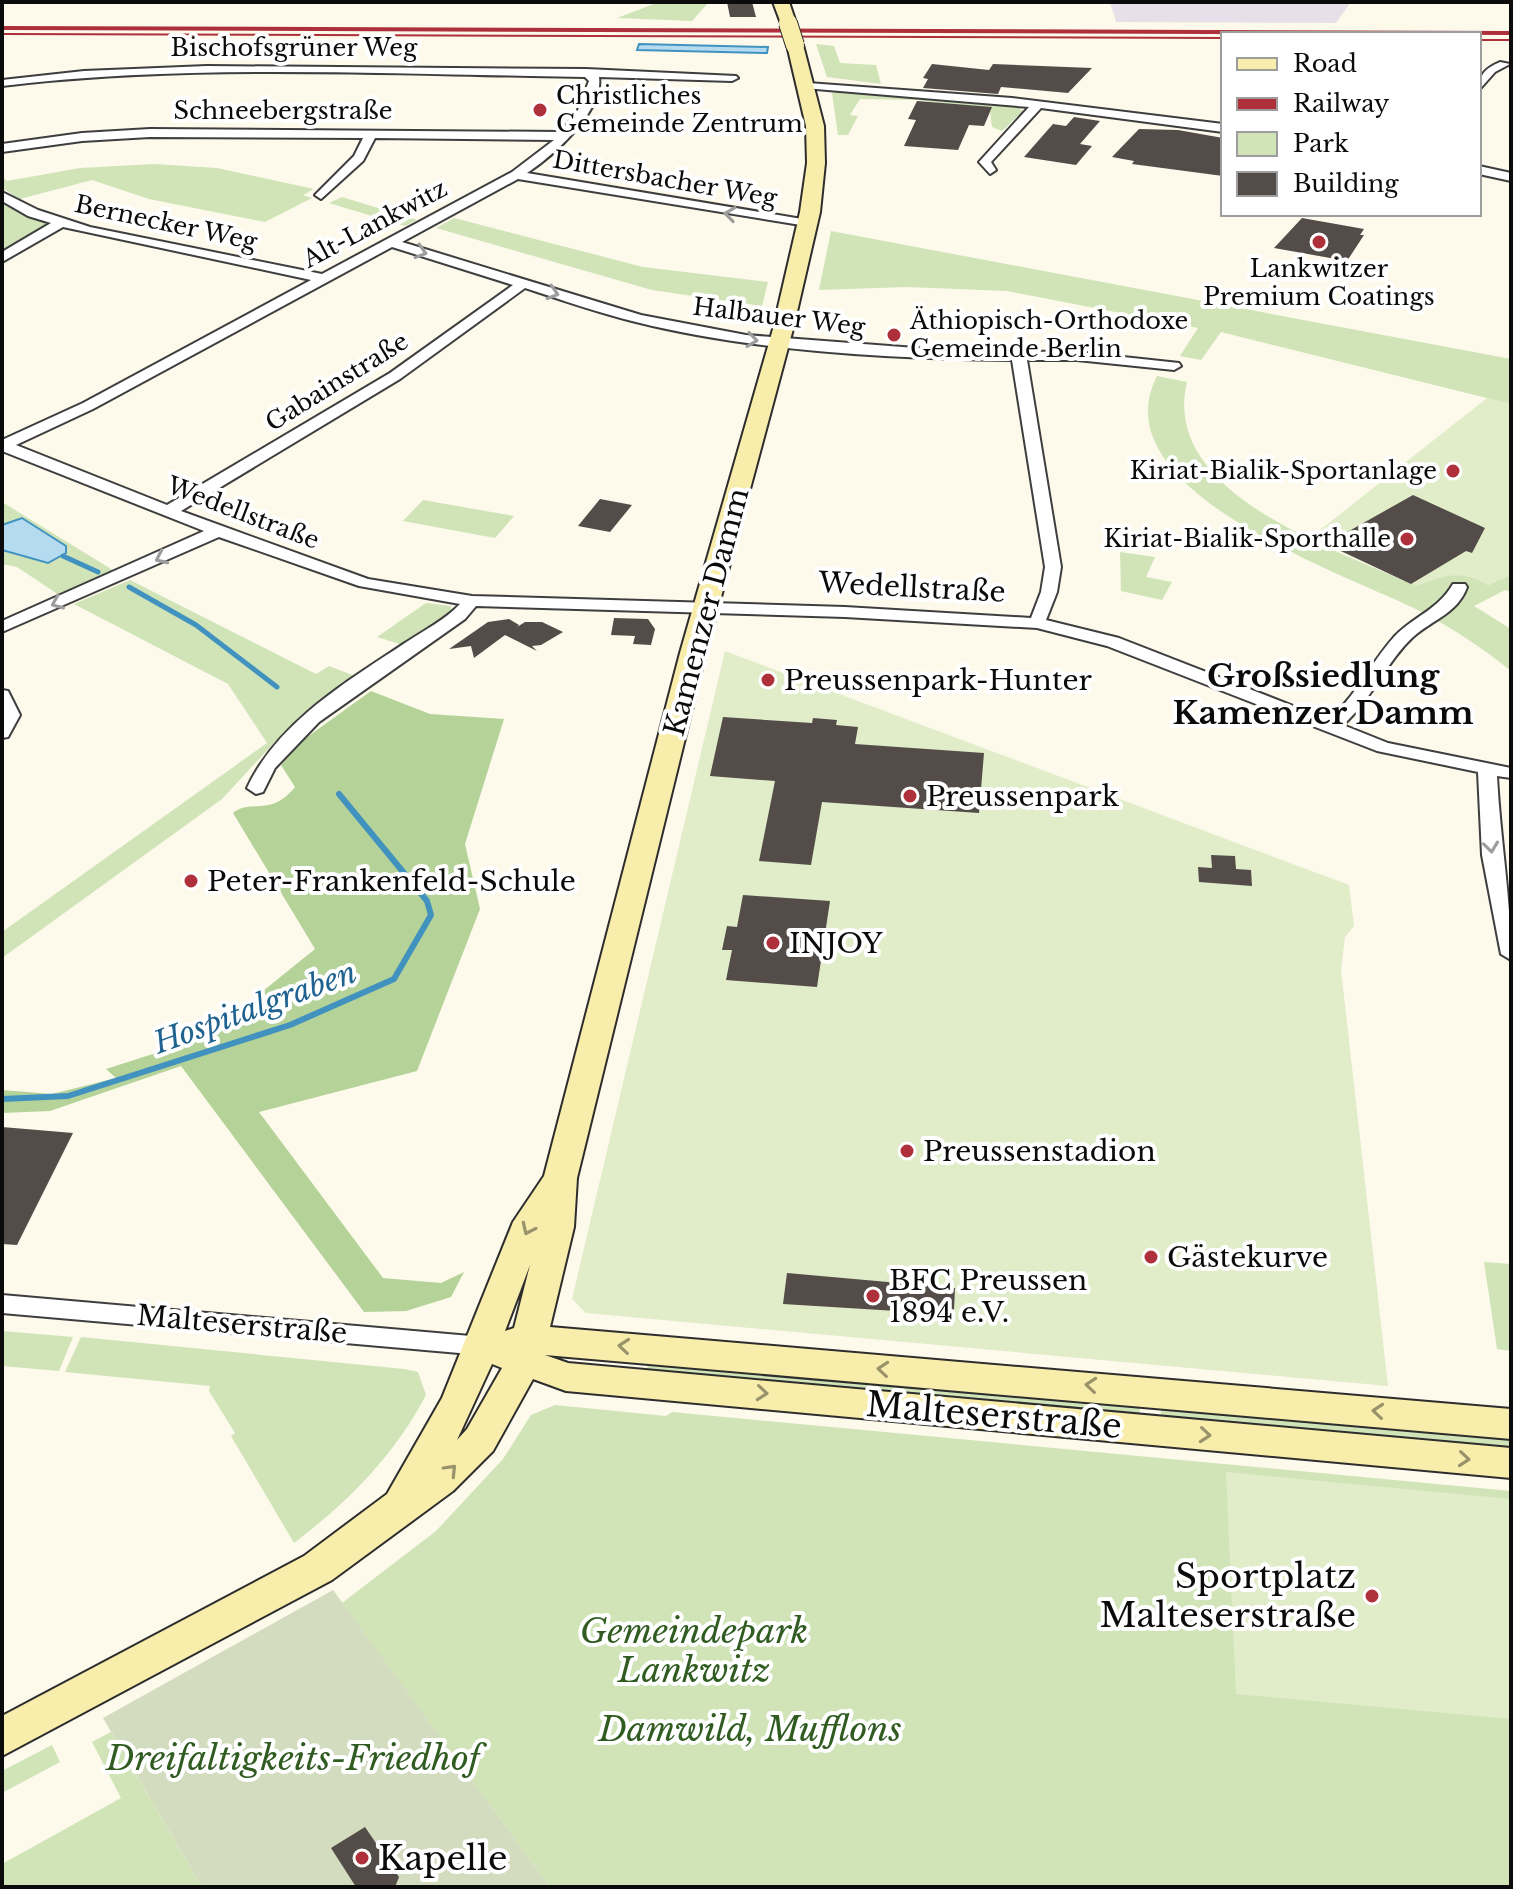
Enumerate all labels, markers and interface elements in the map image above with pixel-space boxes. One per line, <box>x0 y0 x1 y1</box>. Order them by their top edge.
legend <box>1221 32 1481 216</box>
street label: Bischofsgrüner Weg <box>171 33 418 62</box>
text: Road <box>1293 49 1357 78</box>
place label: Christliches Gemeinde Zentrum <box>556 81 803 138</box>
text: Railway <box>1293 89 1390 118</box>
street label: Schneebergstraße <box>173 96 393 125</box>
marker: Christliches Gemeinde Zentrum <box>531 101 549 119</box>
text: Park <box>1293 129 1349 158</box>
street label: Dittersbacher Weg <box>551 145 780 213</box>
text: Building <box>1293 169 1399 198</box>
street label: Alt-Lankwitz <box>297 173 452 274</box>
street label: Bernecker Weg <box>72 189 261 256</box>
one-way arrow <box>724 206 737 223</box>
marker: Lankwitzer Premium Coatings <box>1310 233 1328 251</box>
one-way arrow <box>414 243 427 259</box>
place label: Lankwitzer Premium Coatings <box>1203 254 1435 311</box>
one-way arrow <box>545 283 559 299</box>
street label: Halbauer Weg <box>691 292 867 342</box>
place label: Äthiopisch-Orthodoxe Gemeinde Berlin <box>909 306 1188 363</box>
street label: Gabainstraße <box>260 326 413 437</box>
marker: Äthiopisch-Orthodoxe Gemeinde Berlin <box>885 326 903 344</box>
one-way arrow <box>746 331 759 348</box>
place label: Kiriat-Bialik-Sportanlage <box>1130 456 1437 485</box>
marker: Kiriat-Bialik-Sportanlage <box>1444 462 1462 480</box>
street label: Wedellstraße <box>162 470 323 555</box>
street label: Kamenzer Damm <box>657 484 756 740</box>
place label: Kiriat-Bialik-Sporthalle <box>1103 524 1391 553</box>
marker: Kiriat-Bialik-Sporthalle <box>1398 530 1416 548</box>
one-way arrow <box>154 548 169 564</box>
street label: Wedellstraße <box>817 565 1006 610</box>
one-way arrow <box>51 594 65 610</box>
district label: Großsiedlung Kamenzer Damm <box>1172 656 1474 733</box>
place label: Preussenpark-Hunter <box>784 663 1093 698</box>
marker: Preussenpark-Hunter <box>759 671 777 689</box>
place label: Preussenpark <box>926 779 1120 814</box>
marker: Preussenpark <box>901 787 919 805</box>
one-way arrow <box>1483 841 1500 854</box>
place label: Peter-Frankenfeld-Schule <box>207 864 576 899</box>
marker: Peter-Frankenfeld-Schule <box>182 872 200 890</box>
place label: INJOY <box>789 926 883 961</box>
marker: INJOY <box>764 934 782 952</box>
water label: Hospitalgraben <box>147 954 361 1062</box>
place label: Preussenstadion <box>923 1134 1156 1169</box>
marker: Preussenstadion <box>898 1142 916 1160</box>
one-way arrow <box>522 1220 538 1235</box>
place label: Gästekurve <box>1167 1240 1328 1275</box>
marker: Gästekurve <box>1142 1248 1160 1266</box>
place label: BFC Preussen 1894 e.V. <box>889 1263 1087 1330</box>
marker: BFC Preussen 1894 e.V. <box>864 1287 882 1305</box>
street label: Malteserstraße <box>135 1298 349 1351</box>
one-way arrow <box>617 1337 630 1354</box>
one-way arrow <box>876 1361 889 1378</box>
one-way arrow <box>1084 1376 1097 1393</box>
street label: Malteserstraße <box>864 1383 1124 1447</box>
one-way arrow <box>756 1384 769 1401</box>
one-way arrow <box>1371 1403 1384 1420</box>
one-way arrow <box>1199 1426 1212 1443</box>
one-way arrow <box>1458 1450 1471 1467</box>
one-way arrow <box>442 1465 456 1479</box>
place label: Sportplatz Malteserstraße <box>1100 1555 1356 1636</box>
marker: Sportplatz Malteserstraße <box>1363 1587 1381 1605</box>
park label: Gemeindepark Lankwitz <box>580 1610 808 1691</box>
park label: Damwild, Mufflons <box>597 1708 902 1750</box>
park label: Dreifaltigkeits-Friedhof <box>105 1737 488 1779</box>
place label: Kapelle <box>378 1837 507 1879</box>
marker: Kapelle <box>353 1849 371 1867</box>

